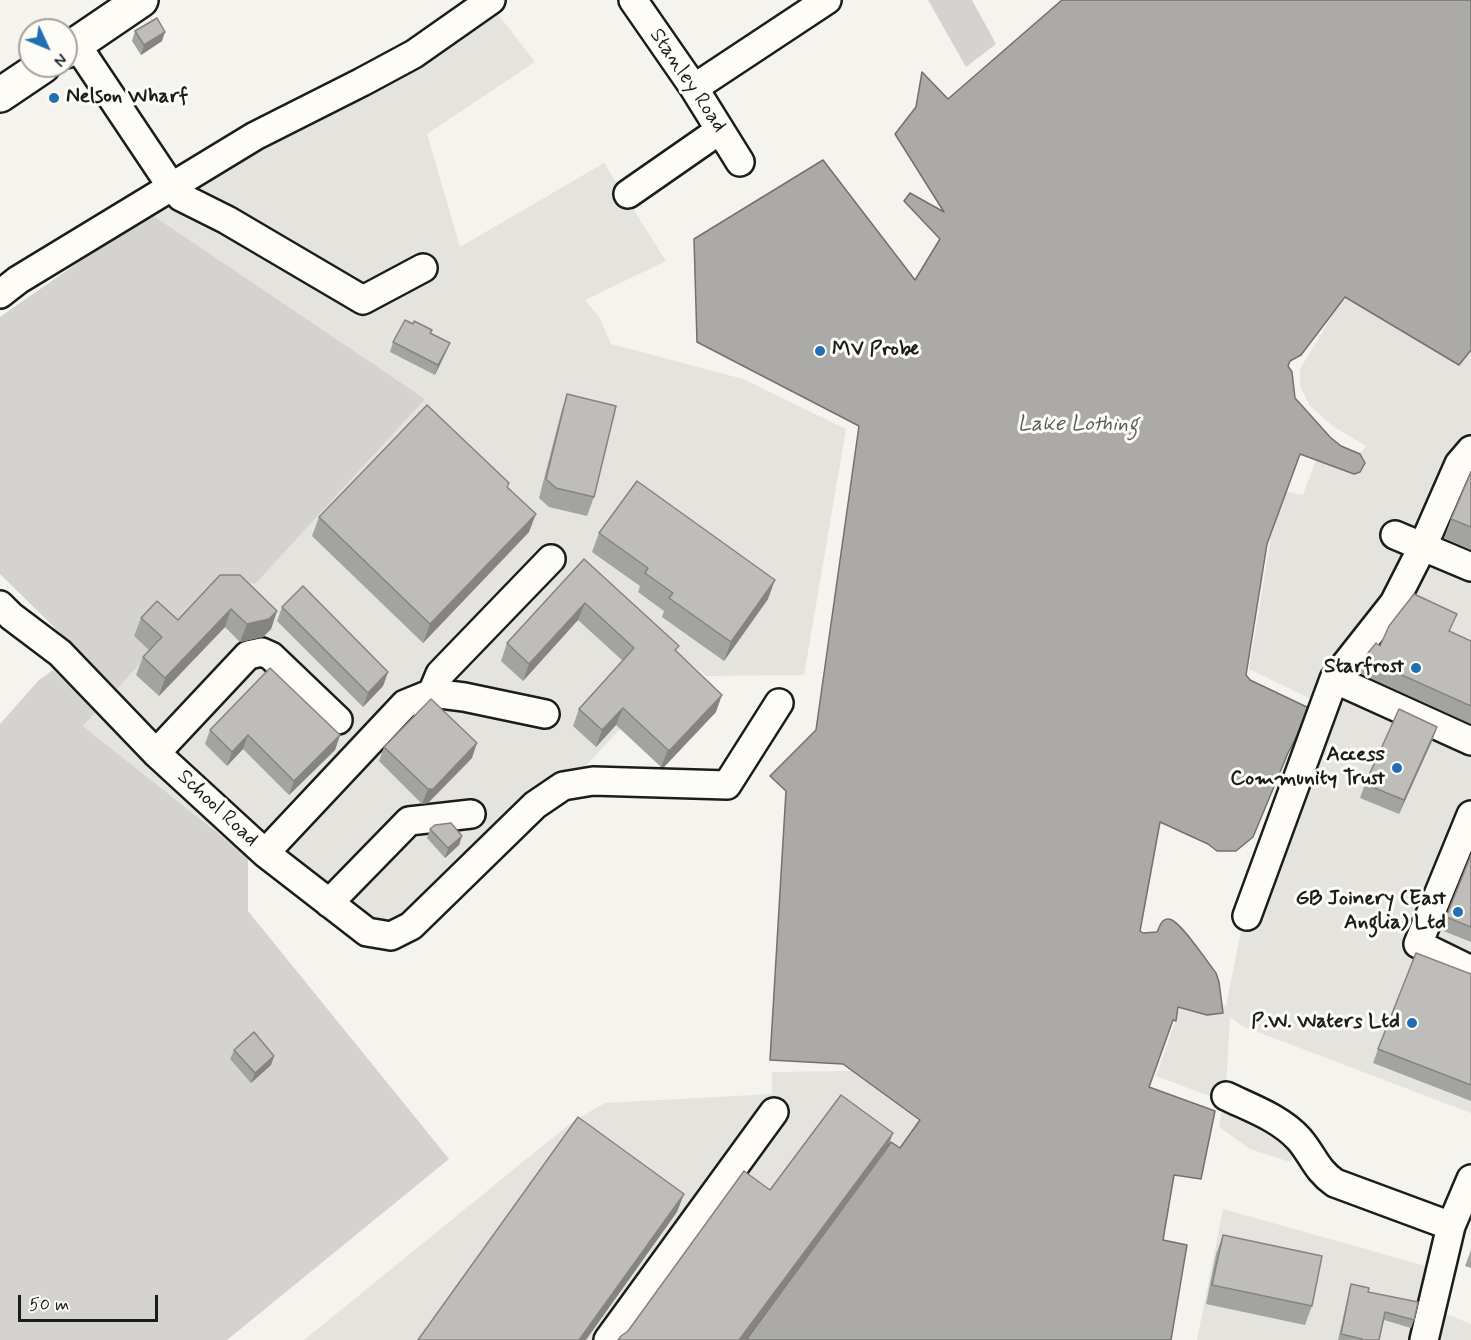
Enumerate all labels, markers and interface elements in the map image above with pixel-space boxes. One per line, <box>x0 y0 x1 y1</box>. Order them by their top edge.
north arrow <box>18 18 78 78</box>
street label: Stanley Road <box>643 24 731 138</box>
text: N <box>49 48 71 71</box>
place label: Nelson Wharf <box>66 85 188 111</box>
marker: Nelson Wharf <box>47 91 61 105</box>
place label: MV Probe <box>832 338 919 364</box>
marker: MV Probe <box>813 344 827 358</box>
water label: Lake Lothing <box>1018 412 1138 438</box>
place label: Starfrost <box>1324 655 1404 681</box>
marker: Starfrost <box>1409 661 1423 675</box>
place label: Access Community Trust <box>1230 743 1385 793</box>
marker: Access Community Trust <box>1390 761 1404 775</box>
street label: School Road <box>171 765 263 853</box>
place label: GB Joinery (East Anglia) Ltd <box>1295 887 1446 937</box>
marker: GB Joinery (East Anglia) Ltd <box>1451 905 1465 919</box>
place label: P.W. Waters Ltd <box>1251 1010 1400 1036</box>
marker: P.W. Waters Ltd <box>1405 1016 1419 1030</box>
scale bar <box>21 1283 160 1321</box>
text: 50 m <box>29 1293 69 1317</box>

